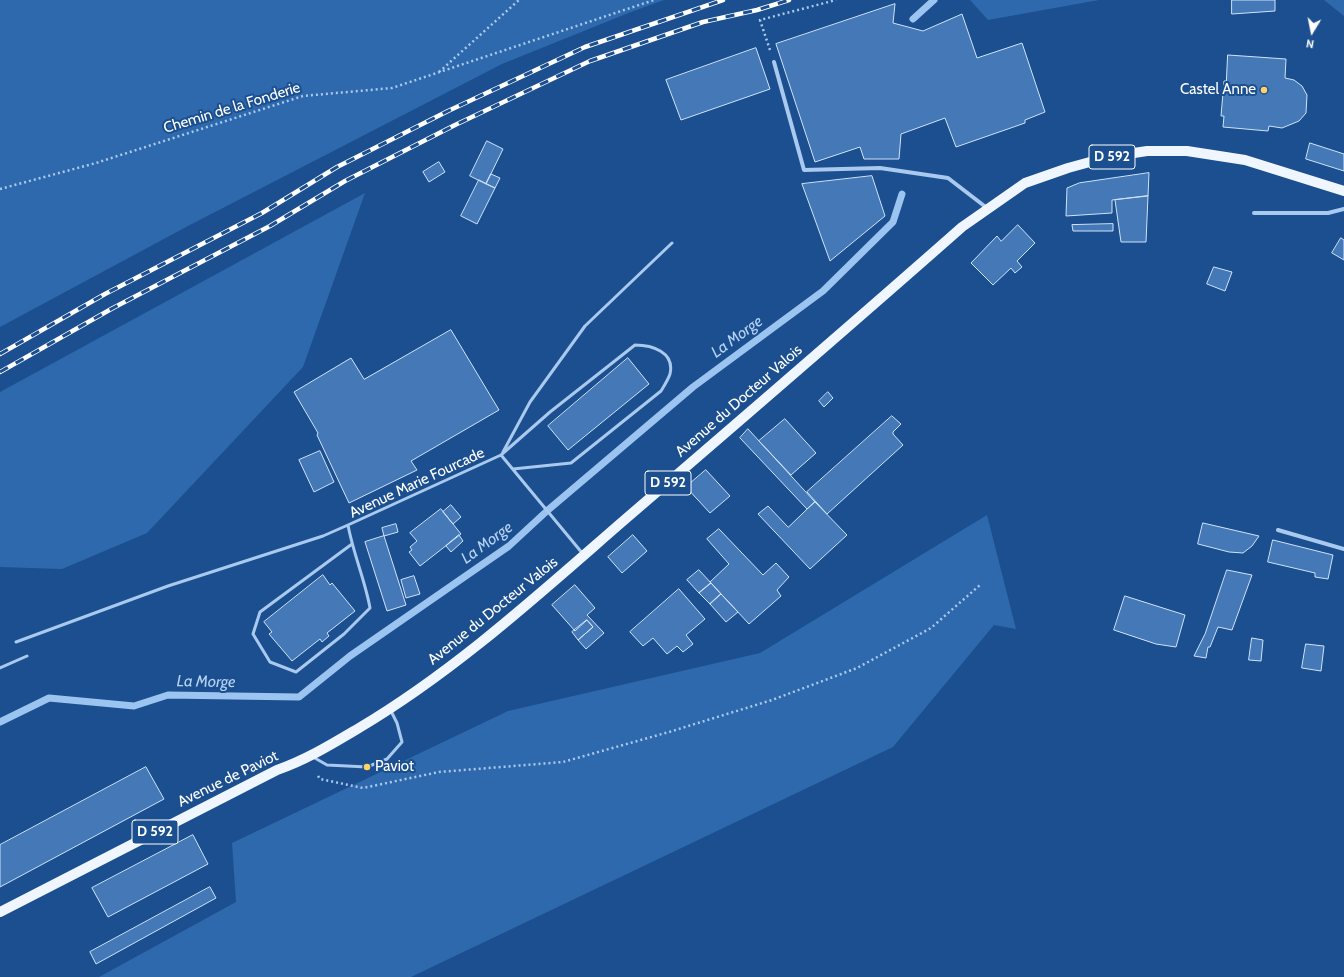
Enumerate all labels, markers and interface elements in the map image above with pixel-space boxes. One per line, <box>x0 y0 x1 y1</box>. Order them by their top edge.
north arrow <box>1292 12 1332 52</box>
text: N <box>1305 36 1315 51</box>
street label: Chemin de la Fonderie <box>161 79 303 137</box>
place label: Castel Anne <box>1180 81 1256 99</box>
marker: Castel Anne <box>1259 85 1269 95</box>
road number: D 592 <box>1089 145 1135 169</box>
water label: La Morge <box>708 312 766 362</box>
street label: Avenue du Docteur Valois <box>672 341 806 461</box>
street label: Avenue Marie Fourcade <box>347 444 487 522</box>
road number: D 592 <box>645 471 691 495</box>
water label: La Morge <box>458 518 516 568</box>
street label: Avenue du Docteur Valois <box>424 553 562 669</box>
water label: La Morge <box>176 672 236 692</box>
street label: Avenue de Paviot <box>175 747 281 811</box>
place label: Paviot <box>375 758 414 776</box>
marker: Paviot <box>362 762 372 772</box>
road number: D 592 <box>132 820 178 844</box>

